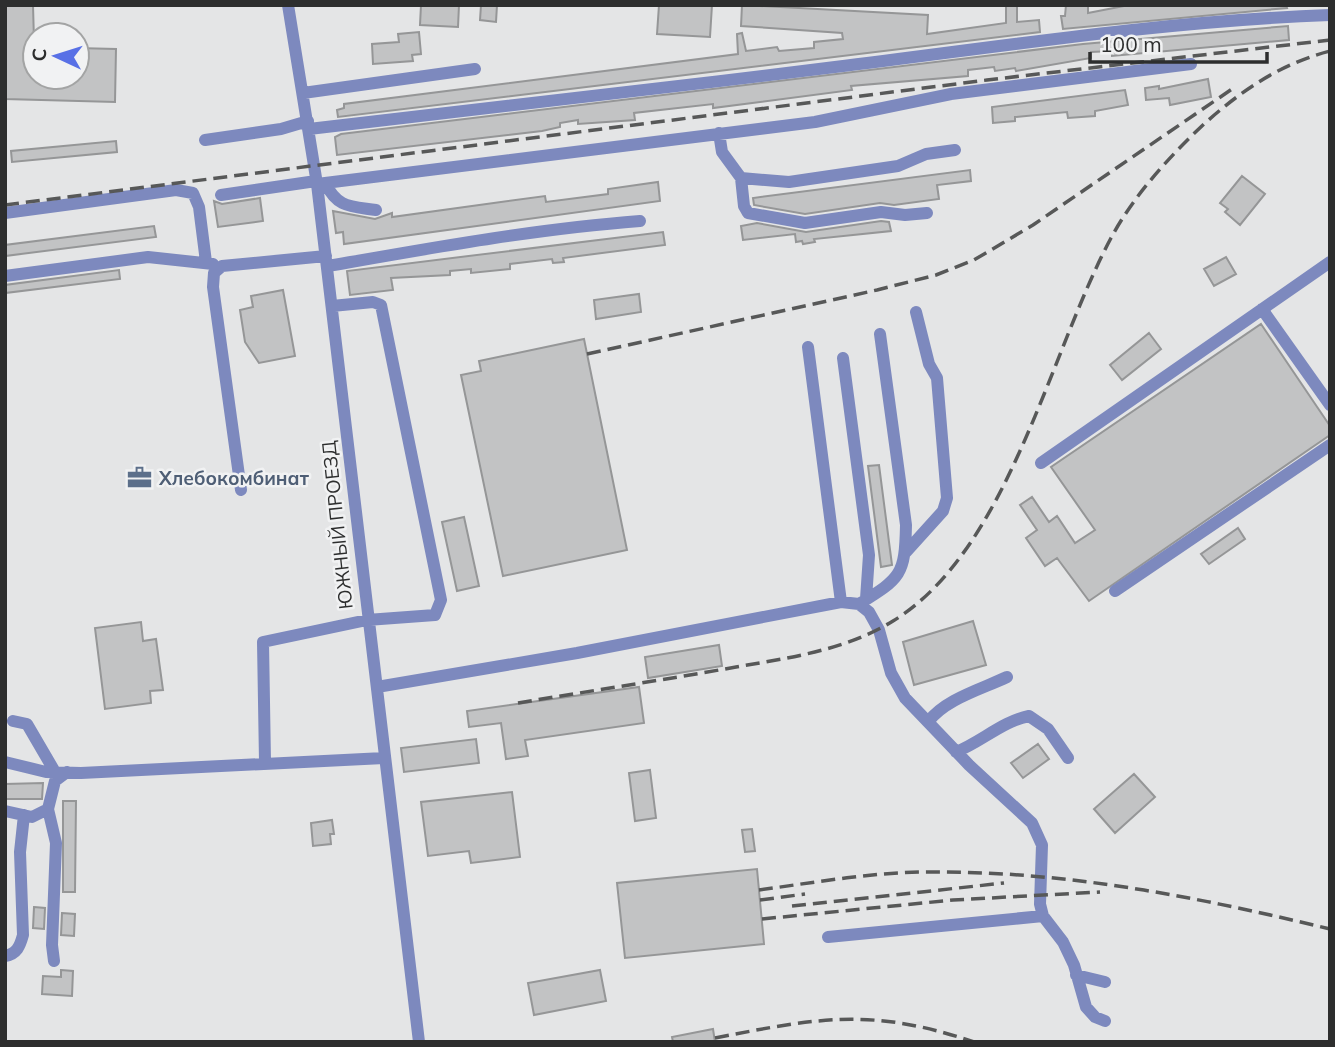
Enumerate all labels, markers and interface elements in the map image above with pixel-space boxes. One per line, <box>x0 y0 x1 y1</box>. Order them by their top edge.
north arrow <box>21 21 91 91</box>
scale bar <box>1090 21 1267 65</box>
text: 100 m <box>1100 31 1162 57</box>
text: С <box>27 47 51 62</box>
street label: ЮЖНЫЙ ПРОЕЗД <box>316 440 358 610</box>
office icon: Хлебокомбинат <box>125 464 153 492</box>
place label: Хлебокомбинат <box>158 466 310 490</box>

